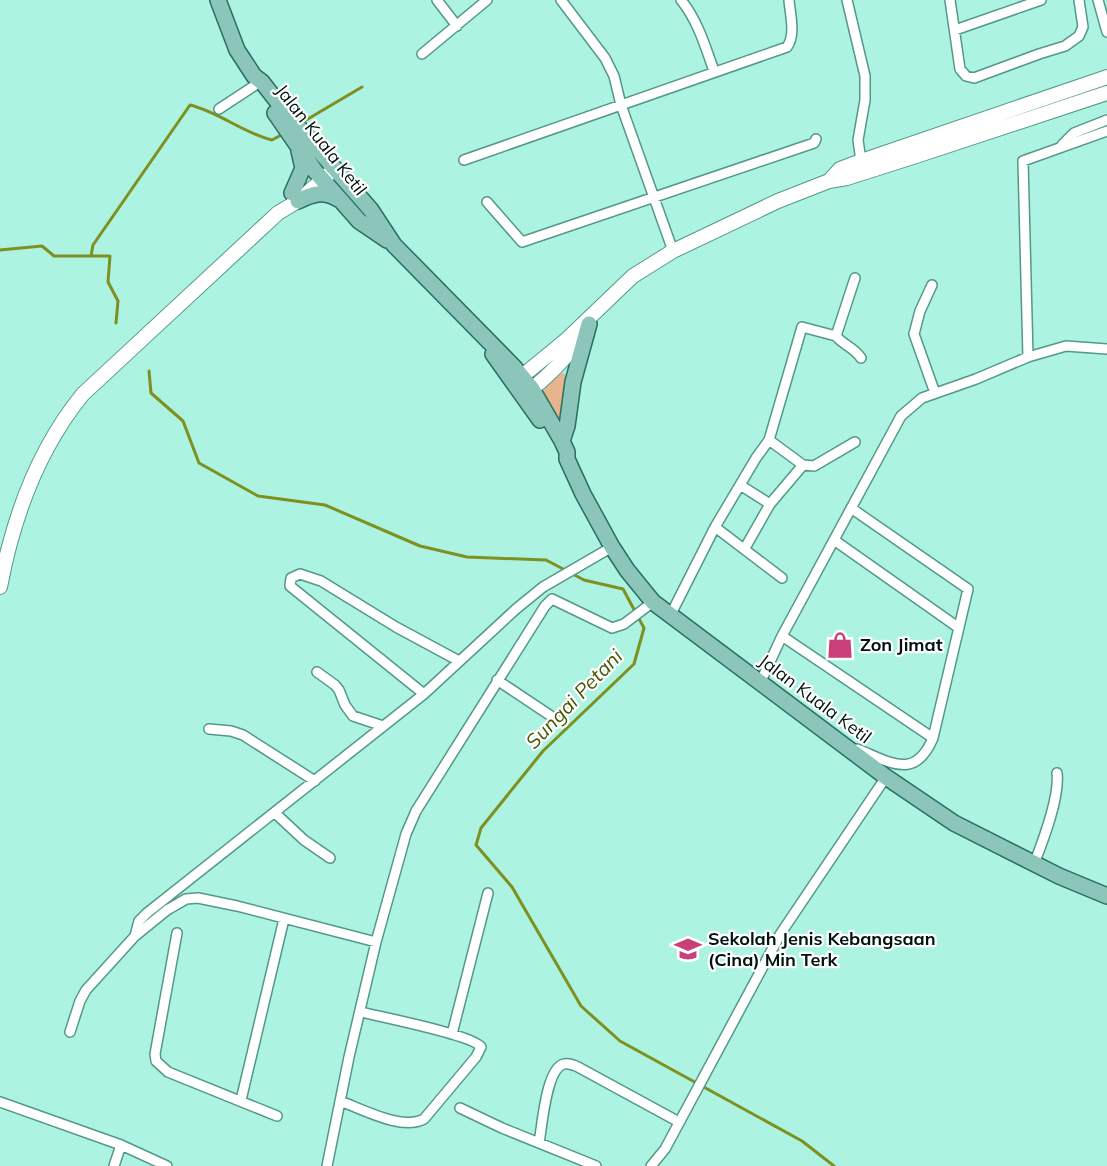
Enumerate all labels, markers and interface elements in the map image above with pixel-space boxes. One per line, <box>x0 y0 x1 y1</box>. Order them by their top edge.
street label: Jalan Kuala Ketil <box>271 79 372 200</box>
shop icon: Zon Jimat <box>825 630 855 660</box>
place label: Zon Jimat <box>860 633 943 656</box>
water label: Sungai Petani <box>520 644 627 754</box>
street label: Jalan Kuala Ketil <box>754 649 876 748</box>
place label: Sekolah Jenis Kebangsaan (Cina) Min Terk <box>708 927 936 971</box>
school or university icon: Sekolah Jenis Kebangsaan (Cina) Min Terk <box>673 934 703 964</box>

